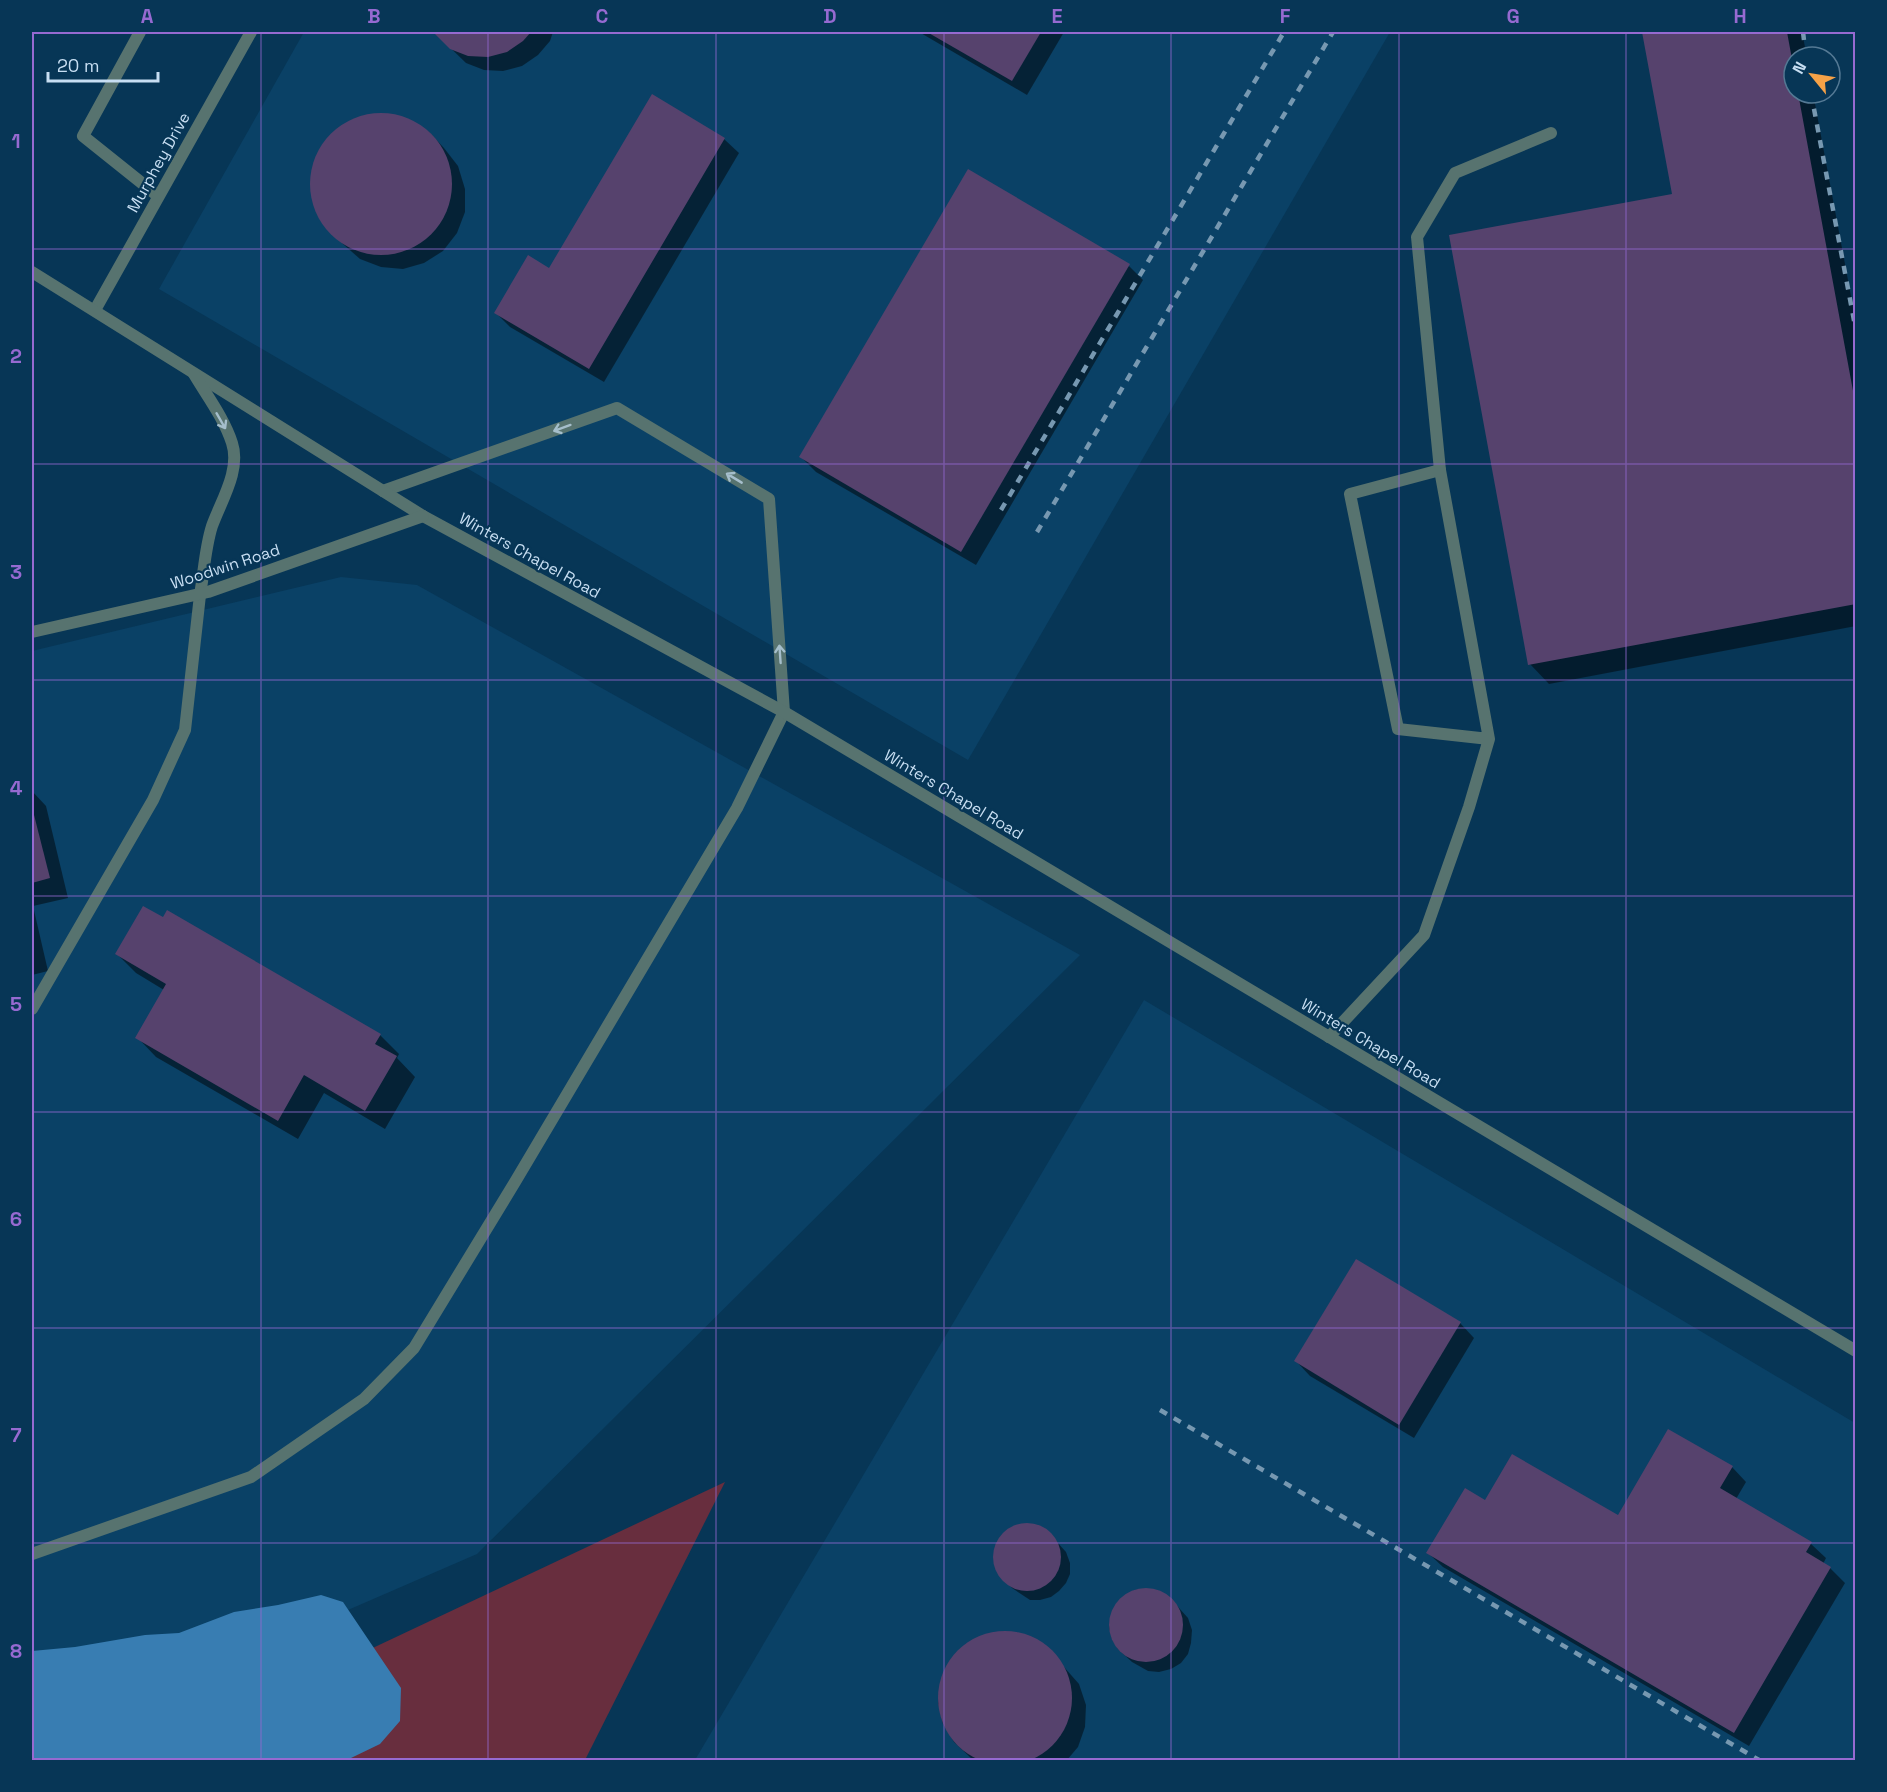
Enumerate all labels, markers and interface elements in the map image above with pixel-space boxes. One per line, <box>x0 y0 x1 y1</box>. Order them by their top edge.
text: A <box>141 3 154 29</box>
text: B <box>367 3 381 29</box>
text: C <box>596 3 609 29</box>
text: D <box>823 3 837 29</box>
text: E <box>1051 3 1063 29</box>
text: F <box>1280 3 1291 29</box>
text: G <box>1506 3 1520 29</box>
text: H <box>1733 3 1747 29</box>
scale bar <box>48 45 158 83</box>
north arrow <box>1782 45 1842 105</box>
text: 20 m <box>57 54 100 77</box>
text: N <box>1788 58 1811 78</box>
street label: Murphey Drive <box>122 108 195 216</box>
text: 1 <box>11 128 21 154</box>
text: 2 <box>10 343 22 369</box>
one-way arrow <box>216 412 228 429</box>
one-way arrow <box>553 423 572 434</box>
one-way arrow <box>726 472 743 484</box>
street label: Winters Chapel Road <box>455 508 604 603</box>
street label: Woodwin Road <box>168 539 283 594</box>
text: 3 <box>10 559 22 585</box>
one-way arrow <box>774 644 785 664</box>
street label: Winters Chapel Road <box>880 745 1027 844</box>
text: 4 <box>10 775 23 801</box>
text: 5 <box>10 991 22 1017</box>
street label: Winters Chapel Road <box>1297 994 1444 1093</box>
text: 6 <box>10 1206 22 1232</box>
text: 7 <box>10 1422 22 1448</box>
text: 8 <box>10 1638 22 1664</box>

